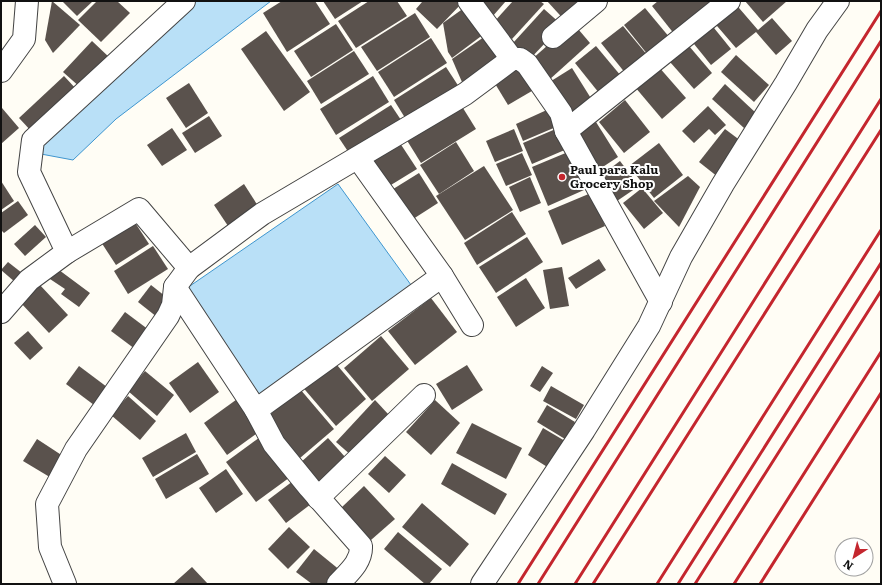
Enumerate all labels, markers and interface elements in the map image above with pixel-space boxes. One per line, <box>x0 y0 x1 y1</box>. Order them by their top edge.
place label: Paul para Kalu Grocery Shop <box>570 160 658 192</box>
marker: Paul para Kalu Grocery Shop <box>557 172 567 182</box>
north arrow <box>834 537 874 577</box>
text: N <box>839 557 856 575</box>

